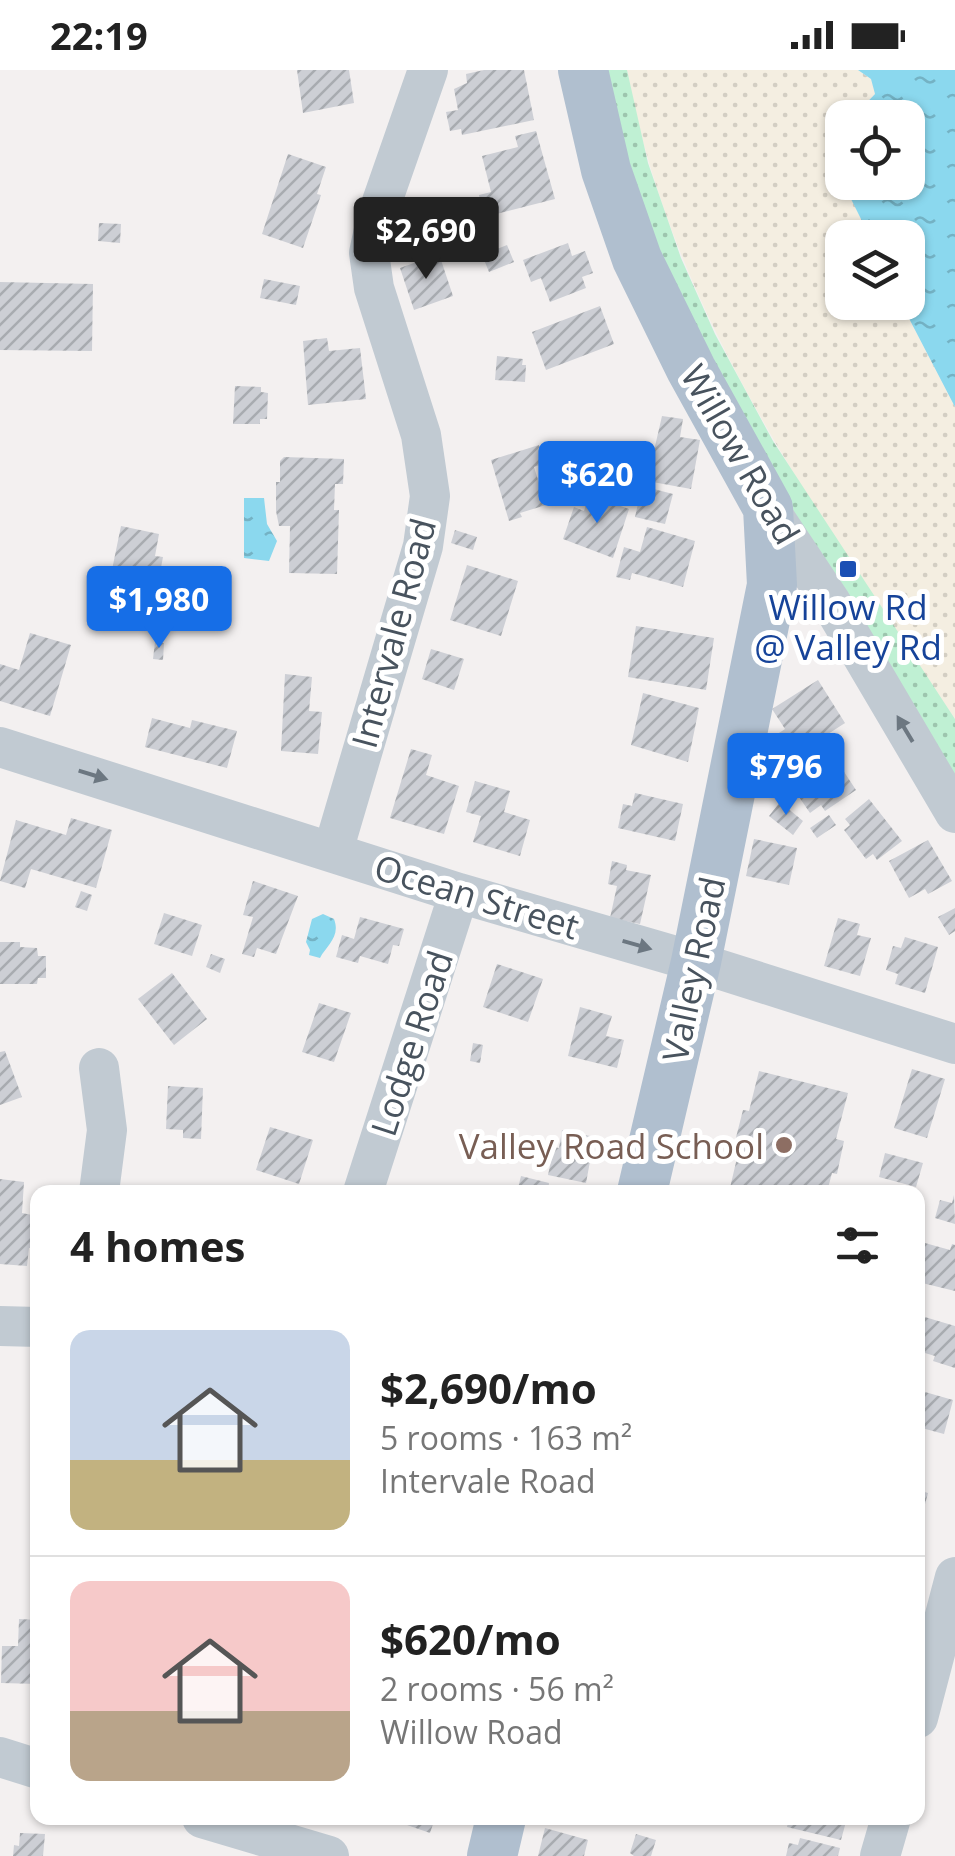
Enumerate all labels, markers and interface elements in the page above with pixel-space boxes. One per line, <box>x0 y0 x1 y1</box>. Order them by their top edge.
text: 22:19 <box>50 9 148 61</box>
map controls <box>825 100 925 320</box>
button: locate <box>825 100 925 200</box>
pin: $2,690 <box>345 197 507 282</box>
text: $2,690 <box>376 208 476 251</box>
button: layers <box>825 220 925 320</box>
street label: Willow Road <box>671 356 811 552</box>
pin: $620 <box>538 441 656 526</box>
text: $620 <box>560 452 634 495</box>
street label: Intervale Road <box>340 513 446 753</box>
marker: Willow Rd @ Valley Rd <box>837 558 859 580</box>
pin: $1,980 <box>78 566 240 651</box>
text: $1,980 <box>109 577 209 620</box>
place label: Willow Rd @ Valley Rd <box>754 583 942 670</box>
one-way arrow <box>897 715 915 743</box>
pin: $796 <box>727 733 845 818</box>
text: $796 <box>749 744 823 787</box>
one-way arrow <box>79 768 109 783</box>
street label: Ocean Street <box>369 843 585 949</box>
street label: Valley Road <box>650 872 736 1066</box>
one-way arrow <box>623 938 653 953</box>
street label: Lodge Road <box>359 944 463 1142</box>
place label: Valley Road School <box>459 1122 764 1169</box>
marker: Valley Road School <box>773 1134 795 1156</box>
text: 4 homes <box>70 1217 245 1274</box>
icon: filters <box>830 1218 885 1273</box>
text: $2,690/mo <box>380 1359 597 1416</box>
icon: home <box>150 1370 270 1490</box>
text: 5 rooms · 163 m² <box>380 1416 632 1459</box>
text: Intervale Road <box>380 1459 596 1502</box>
text: $620/mo <box>380 1610 561 1667</box>
icon: home <box>150 1621 270 1741</box>
text: 2 rooms · 56 m² <box>380 1667 614 1710</box>
text: Willow Road <box>380 1710 563 1753</box>

